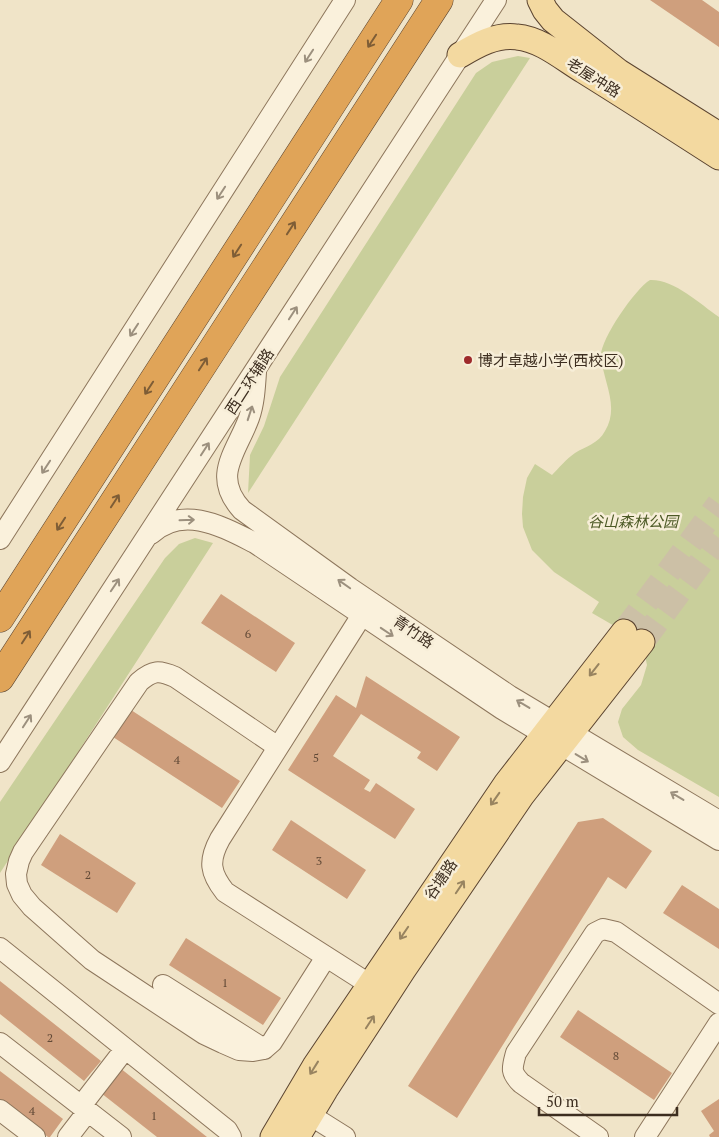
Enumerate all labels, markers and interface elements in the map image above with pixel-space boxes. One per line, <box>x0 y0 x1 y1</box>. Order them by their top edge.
one-way arrow <box>367 34 377 48</box>
one-way arrow <box>304 48 314 62</box>
street label: 老屋冲路 <box>563 53 625 101</box>
one-way arrow <box>216 185 226 199</box>
one-way arrow <box>286 221 296 235</box>
one-way arrow <box>232 244 242 258</box>
one-way arrow <box>288 306 299 320</box>
one-way arrow <box>129 322 139 336</box>
street label: 西二环辅路 <box>220 344 278 418</box>
place label: 博才卓越小学(西校区) <box>478 350 623 370</box>
marker: 博才卓越小学(西校区) <box>462 354 474 366</box>
one-way arrow <box>198 358 208 372</box>
one-way arrow <box>144 380 154 394</box>
one-way arrow <box>246 406 255 422</box>
one-way arrow <box>199 442 210 456</box>
one-way arrow <box>41 459 51 473</box>
one-way arrow <box>110 494 120 508</box>
park label: 谷山森林公园 <box>588 511 680 531</box>
one-way arrow <box>178 515 194 525</box>
one-way arrow <box>56 517 66 531</box>
one-way arrow <box>110 578 120 592</box>
one-way arrow <box>338 579 352 589</box>
street label: 青竹路 <box>390 610 438 652</box>
house number: 6 <box>245 626 252 641</box>
one-way arrow <box>380 627 394 637</box>
one-way arrow <box>22 631 32 645</box>
one-way arrow <box>589 663 600 676</box>
one-way arrow <box>516 698 530 708</box>
one-way arrow <box>21 714 32 728</box>
house number: 5 <box>313 750 319 765</box>
house number: 4 <box>174 752 181 767</box>
one-way arrow <box>575 753 589 763</box>
one-way arrow <box>671 791 685 801</box>
one-way arrow <box>490 792 500 806</box>
house number: 3 <box>316 853 322 868</box>
street label: 谷塘路 <box>419 855 461 903</box>
house number: 2 <box>85 867 91 882</box>
one-way arrow <box>455 880 465 894</box>
one-way arrow <box>398 926 409 940</box>
house number: 1 <box>222 975 228 990</box>
one-way arrow <box>365 1015 375 1029</box>
house number: 2 <box>47 1030 53 1045</box>
house number: 8 <box>613 1048 619 1063</box>
one-way arrow <box>308 1061 318 1075</box>
scale bar <box>539 1084 676 1116</box>
text: 50 m <box>546 1091 579 1111</box>
house number: 4 <box>29 1103 36 1118</box>
house number: 1 <box>151 1108 157 1123</box>

